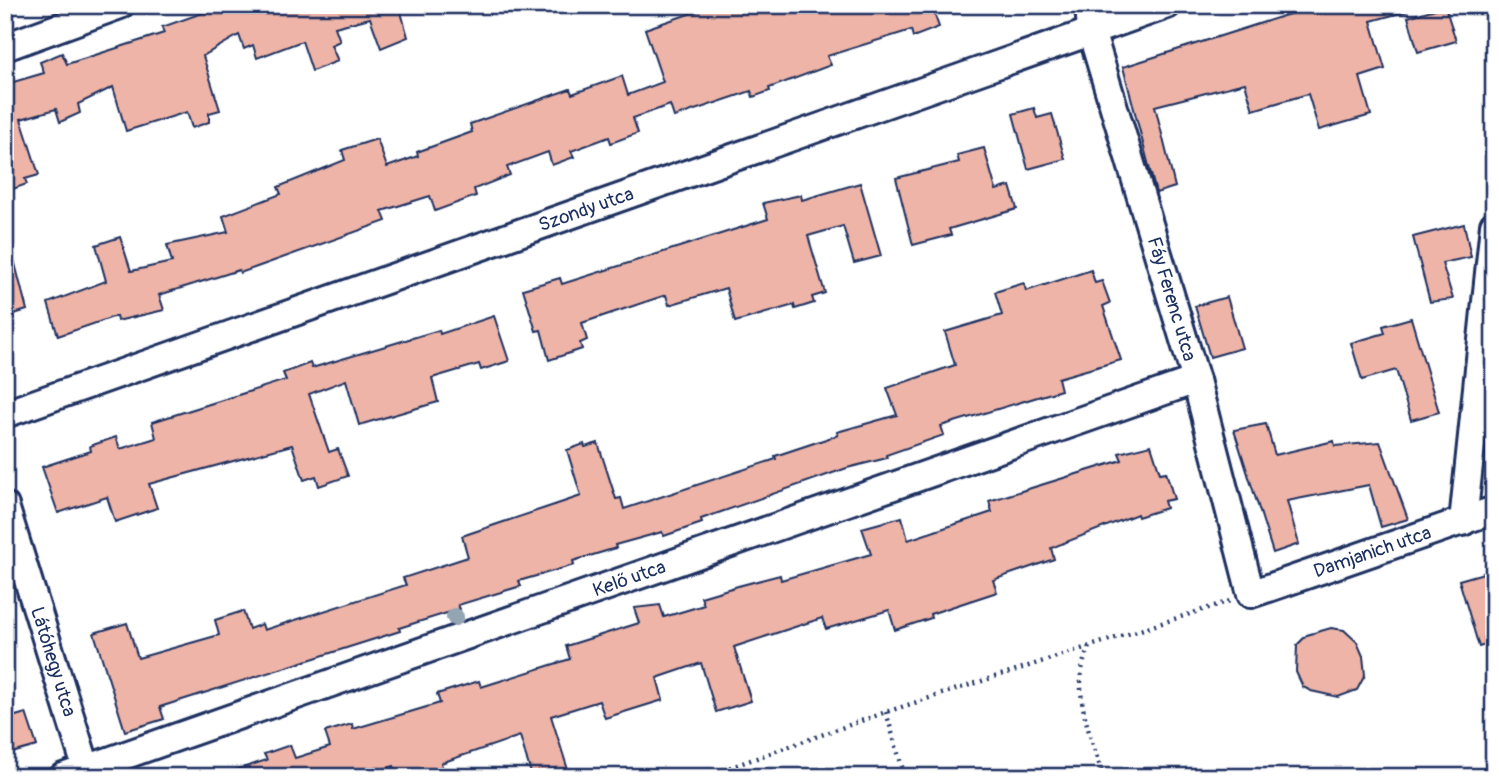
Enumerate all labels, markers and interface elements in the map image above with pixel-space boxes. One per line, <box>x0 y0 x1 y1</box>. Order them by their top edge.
street label: Szondy utca <box>535 182 637 237</box>
street label: Fáy Ferenc utca <box>1142 234 1202 364</box>
street label: Damjanich utca <box>1310 521 1435 583</box>
street label: Kelő utca <box>590 555 669 602</box>
street label: Látóhegy utca <box>25 604 82 720</box>

